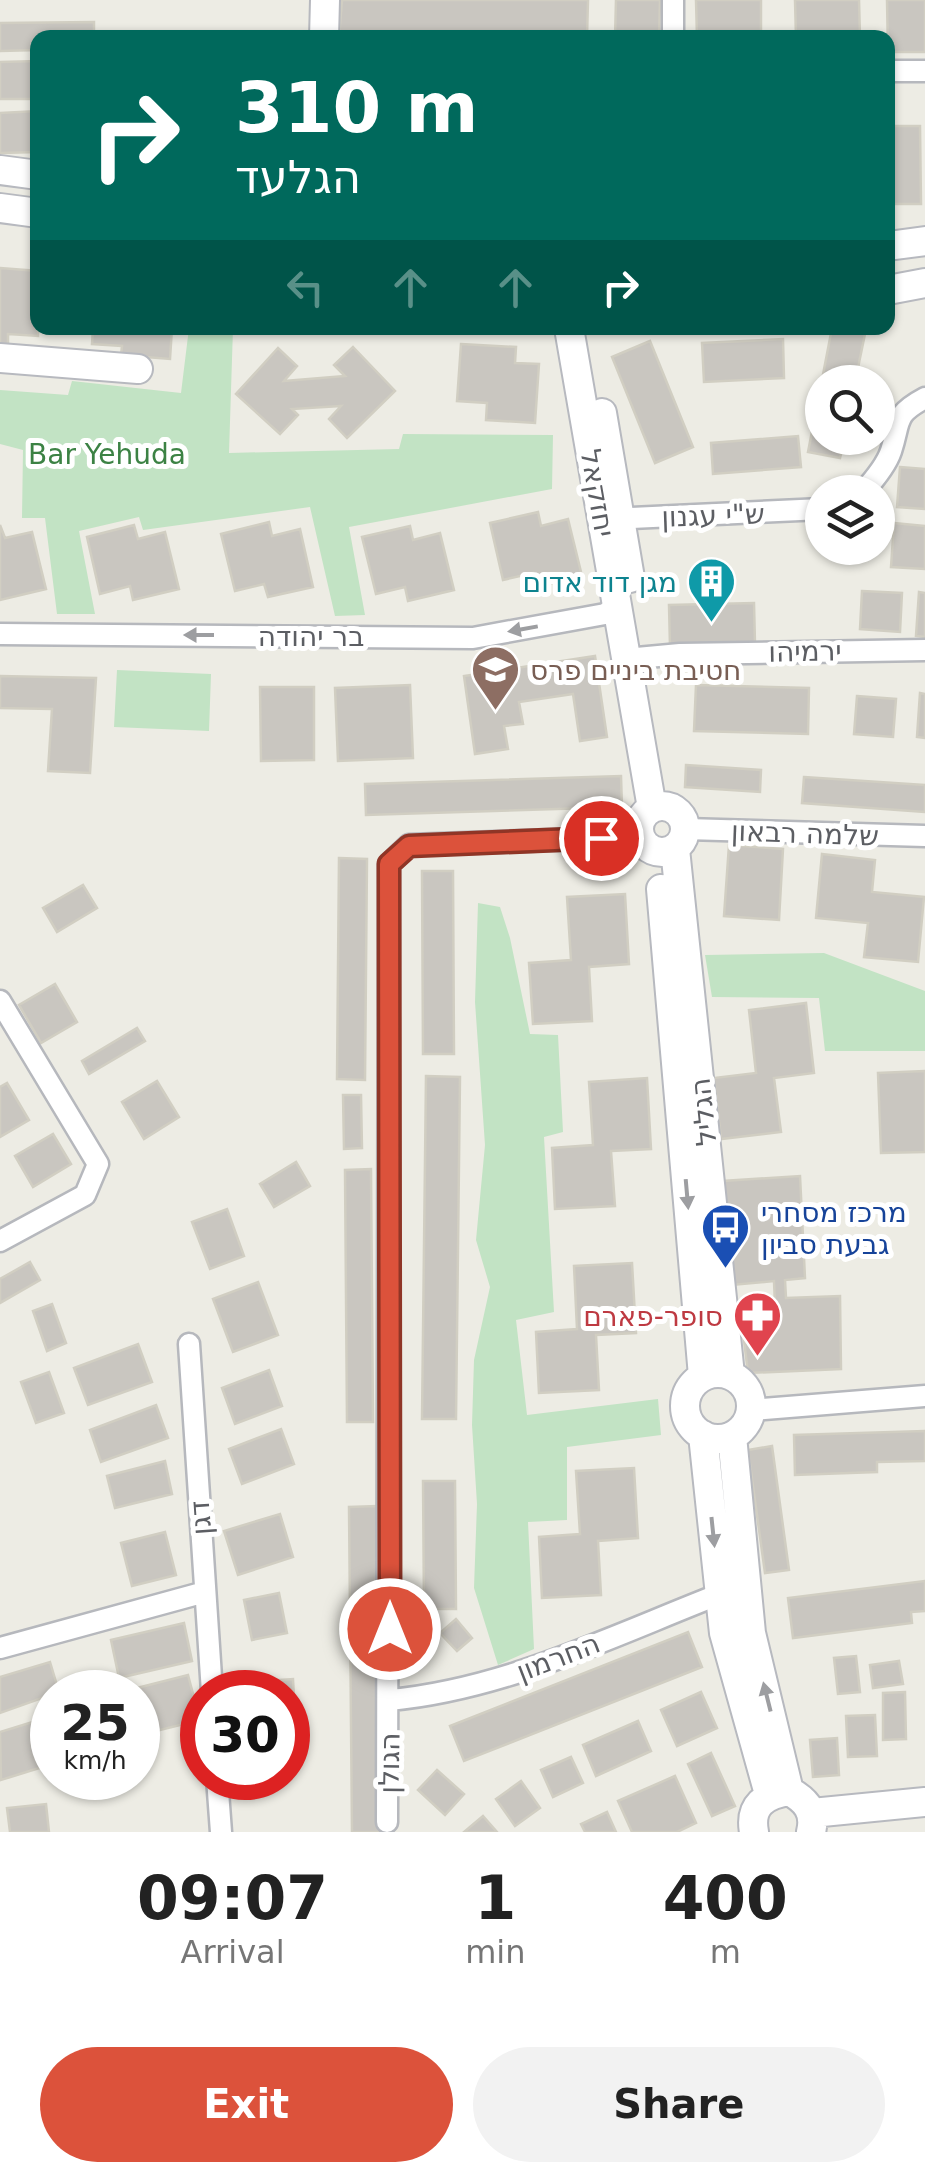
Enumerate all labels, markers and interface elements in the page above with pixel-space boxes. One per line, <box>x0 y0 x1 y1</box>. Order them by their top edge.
text: 310 m <box>235 67 478 149</box>
icon: right <box>70 70 200 200</box>
text: הגלעד <box>235 151 361 204</box>
icon: left <box>278 260 333 315</box>
icon: ahead <box>383 260 438 315</box>
icon: ahead <box>488 260 543 315</box>
icon: right <box>593 260 648 315</box>
map controls <box>805 365 895 565</box>
button: search <box>805 365 895 455</box>
park label: Bar Yehuda <box>28 438 186 471</box>
street label: יחזקאל <box>574 447 621 540</box>
button: layers <box>805 475 895 565</box>
street label: ש"י עגנון <box>661 497 765 534</box>
building icon: מגן דוד אדום <box>686 556 738 624</box>
place label: מגן דוד אדום <box>523 566 677 599</box>
street label: בר יהודה <box>258 620 364 653</box>
one-way arrow <box>507 621 538 637</box>
one-way arrow <box>182 627 214 643</box>
street label: ירמיהו <box>768 634 842 669</box>
school or university icon: חטיבת ביניים פרס <box>469 644 521 712</box>
place label: חטיבת ביניים פרס <box>530 654 741 687</box>
pin <box>559 796 644 881</box>
icon: arrive <box>574 811 629 866</box>
street label: שלמה רבאון <box>730 814 879 853</box>
street label: הגליל <box>684 1076 723 1147</box>
one-way arrow <box>680 1178 696 1210</box>
place label: מרכז מסחרי גבעת סביון <box>761 1196 907 1261</box>
bus stop icon: מרכז מסחרי גבעת סביון <box>700 1202 752 1270</box>
pharmacy icon: סופר-פארם <box>732 1290 784 1358</box>
place label: סופר-פארם <box>583 1300 723 1333</box>
street label: דגן <box>183 1500 218 1536</box>
one-way arrow <box>705 1516 721 1548</box>
position arrow <box>338 1577 442 1681</box>
street label: החרמון <box>512 1627 605 1688</box>
speed limit sign: 30 <box>180 1670 310 1800</box>
one-way arrow <box>758 1681 774 1712</box>
text: 25 <box>60 1694 130 1752</box>
street label: הגולן <box>372 1732 407 1794</box>
text: km/h <box>63 1746 127 1775</box>
text: 09:07 <box>137 1863 328 1933</box>
text: 1 <box>474 1863 516 1933</box>
text: 400 <box>663 1863 788 1933</box>
text: Arrival <box>181 1933 285 1971</box>
text: min <box>465 1933 526 1971</box>
text: m <box>710 1933 741 1971</box>
button: Exit <box>40 2047 453 2162</box>
button: Share <box>473 2047 885 2162</box>

